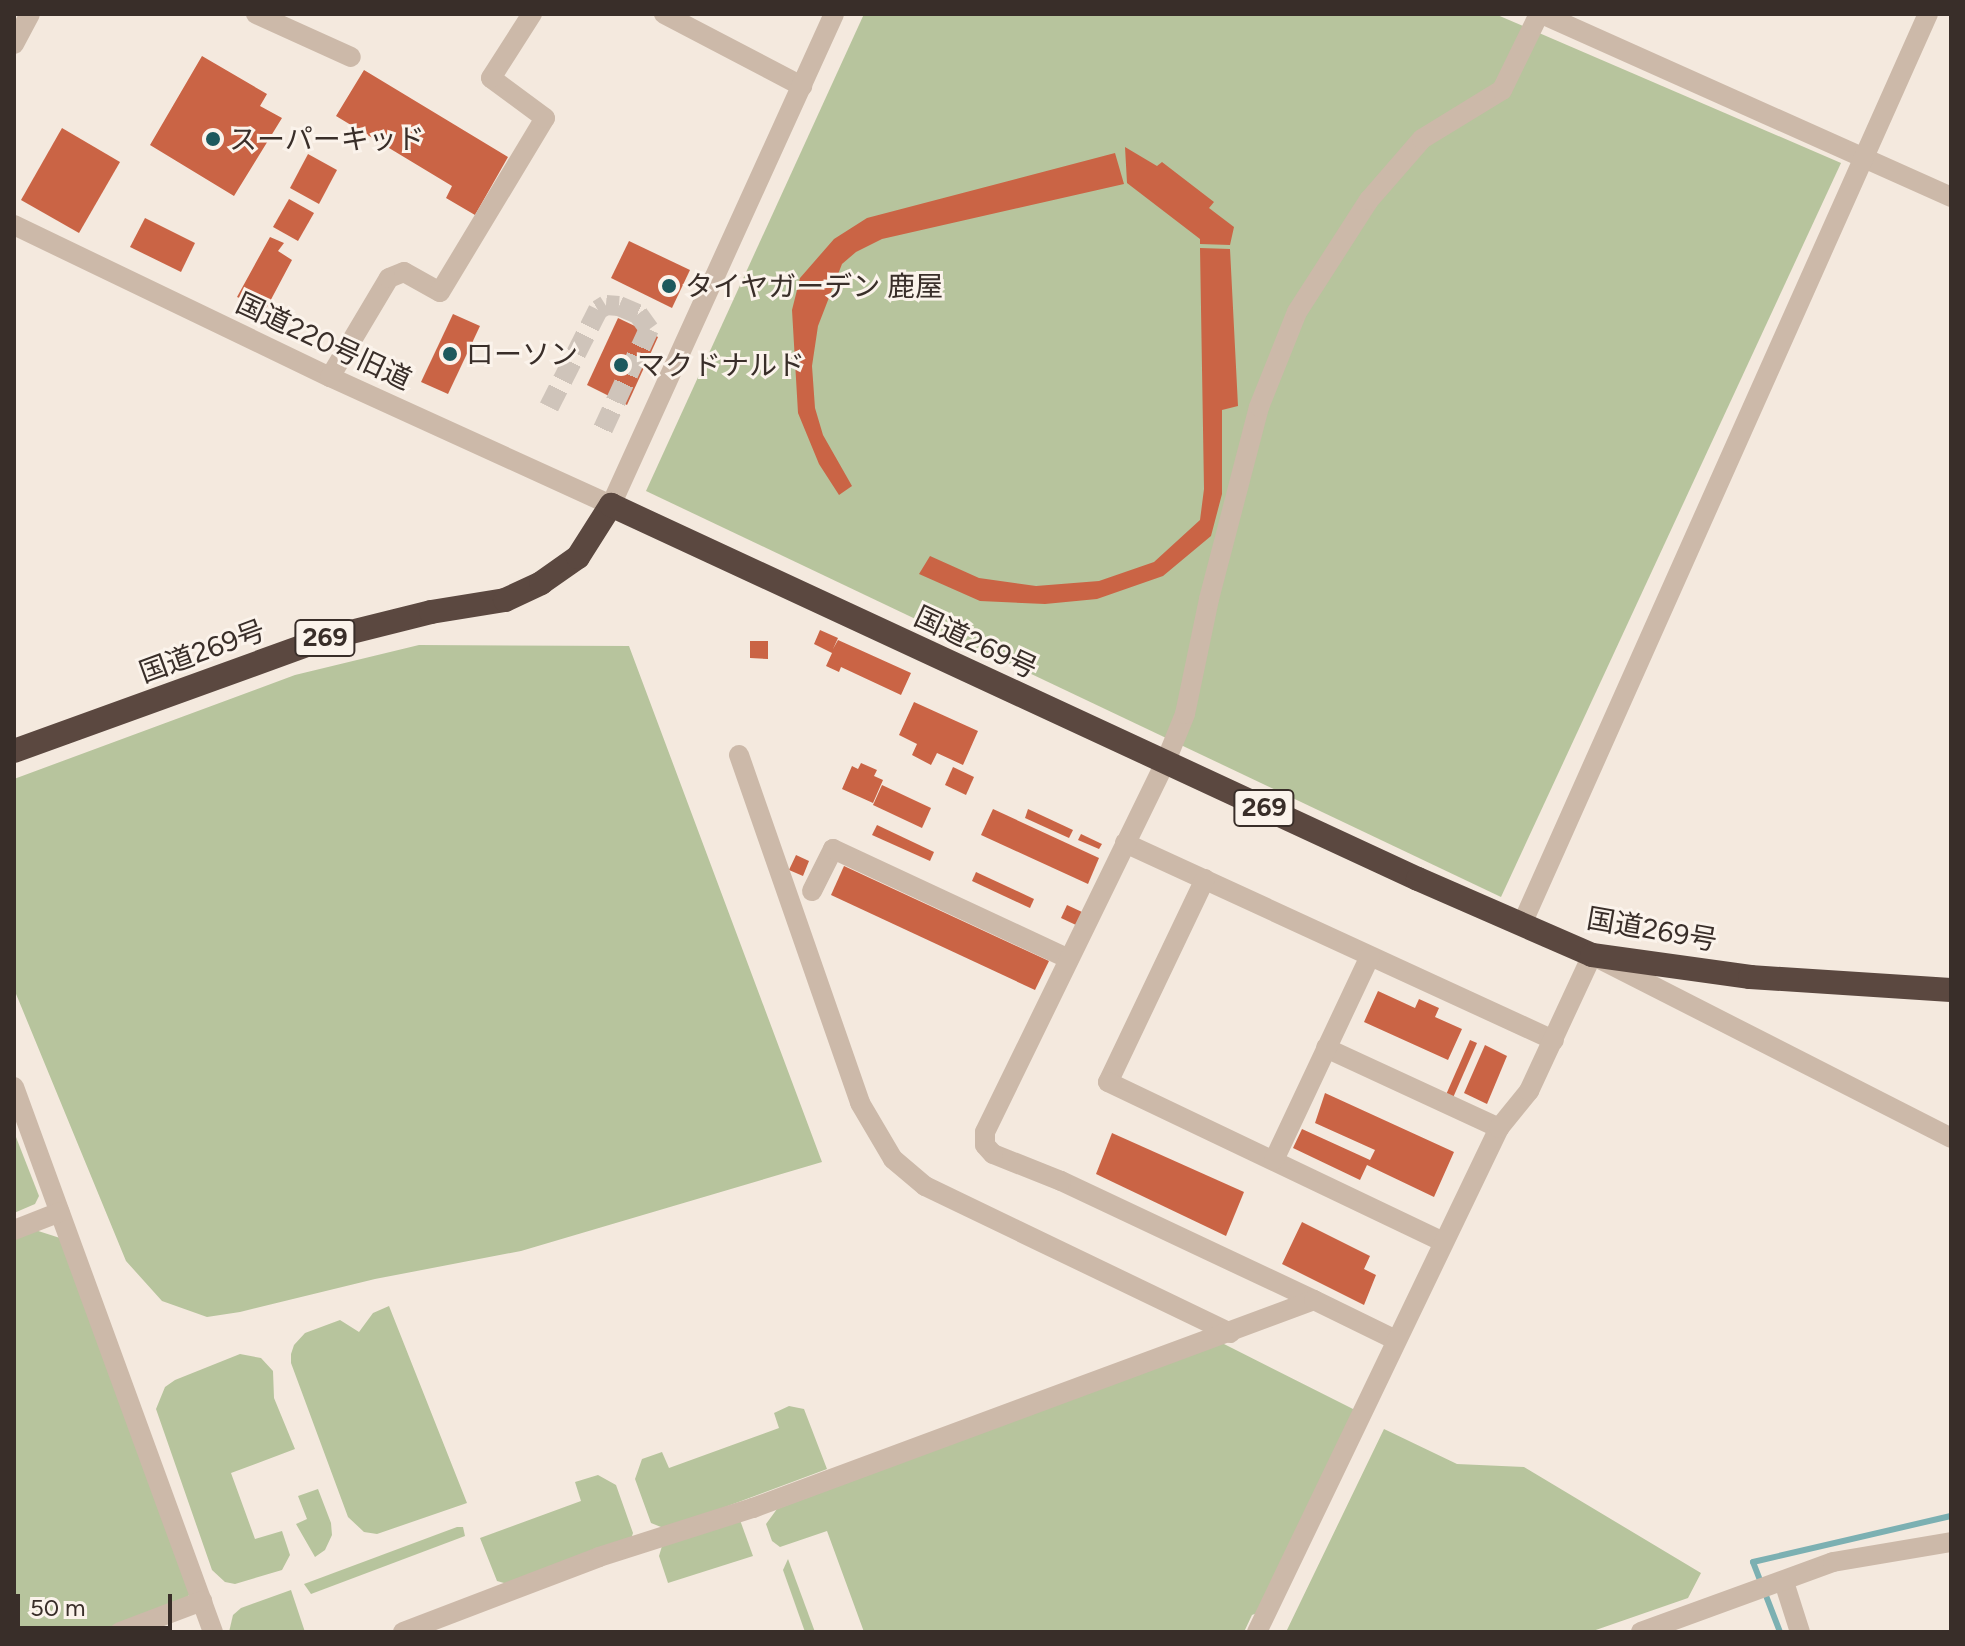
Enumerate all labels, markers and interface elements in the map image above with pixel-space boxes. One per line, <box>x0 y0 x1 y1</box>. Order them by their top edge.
place label: スーパーキッド <box>229 122 425 156</box>
marker: スーパーキッド <box>204 130 222 148</box>
place label: タイヤガーデン 鹿屋 <box>685 269 944 303</box>
marker: タイヤガーデン 鹿屋 <box>660 277 678 295</box>
street label: 国道220号旧道 <box>231 286 417 396</box>
place label: ローソン <box>466 337 578 371</box>
marker: ローソン <box>441 345 459 363</box>
place label: マクドナルド <box>637 348 805 382</box>
marker: マクドナルド <box>612 356 630 374</box>
street label: 国道269号 <box>909 599 1043 685</box>
street label: 国道269号 <box>135 613 269 689</box>
road number: 269 <box>293 616 357 660</box>
road number: 269 <box>1232 786 1296 830</box>
street label: 国道269号 <box>1584 901 1720 957</box>
scale bar <box>20 1578 176 1628</box>
text: 50 m <box>30 1593 86 1622</box>

